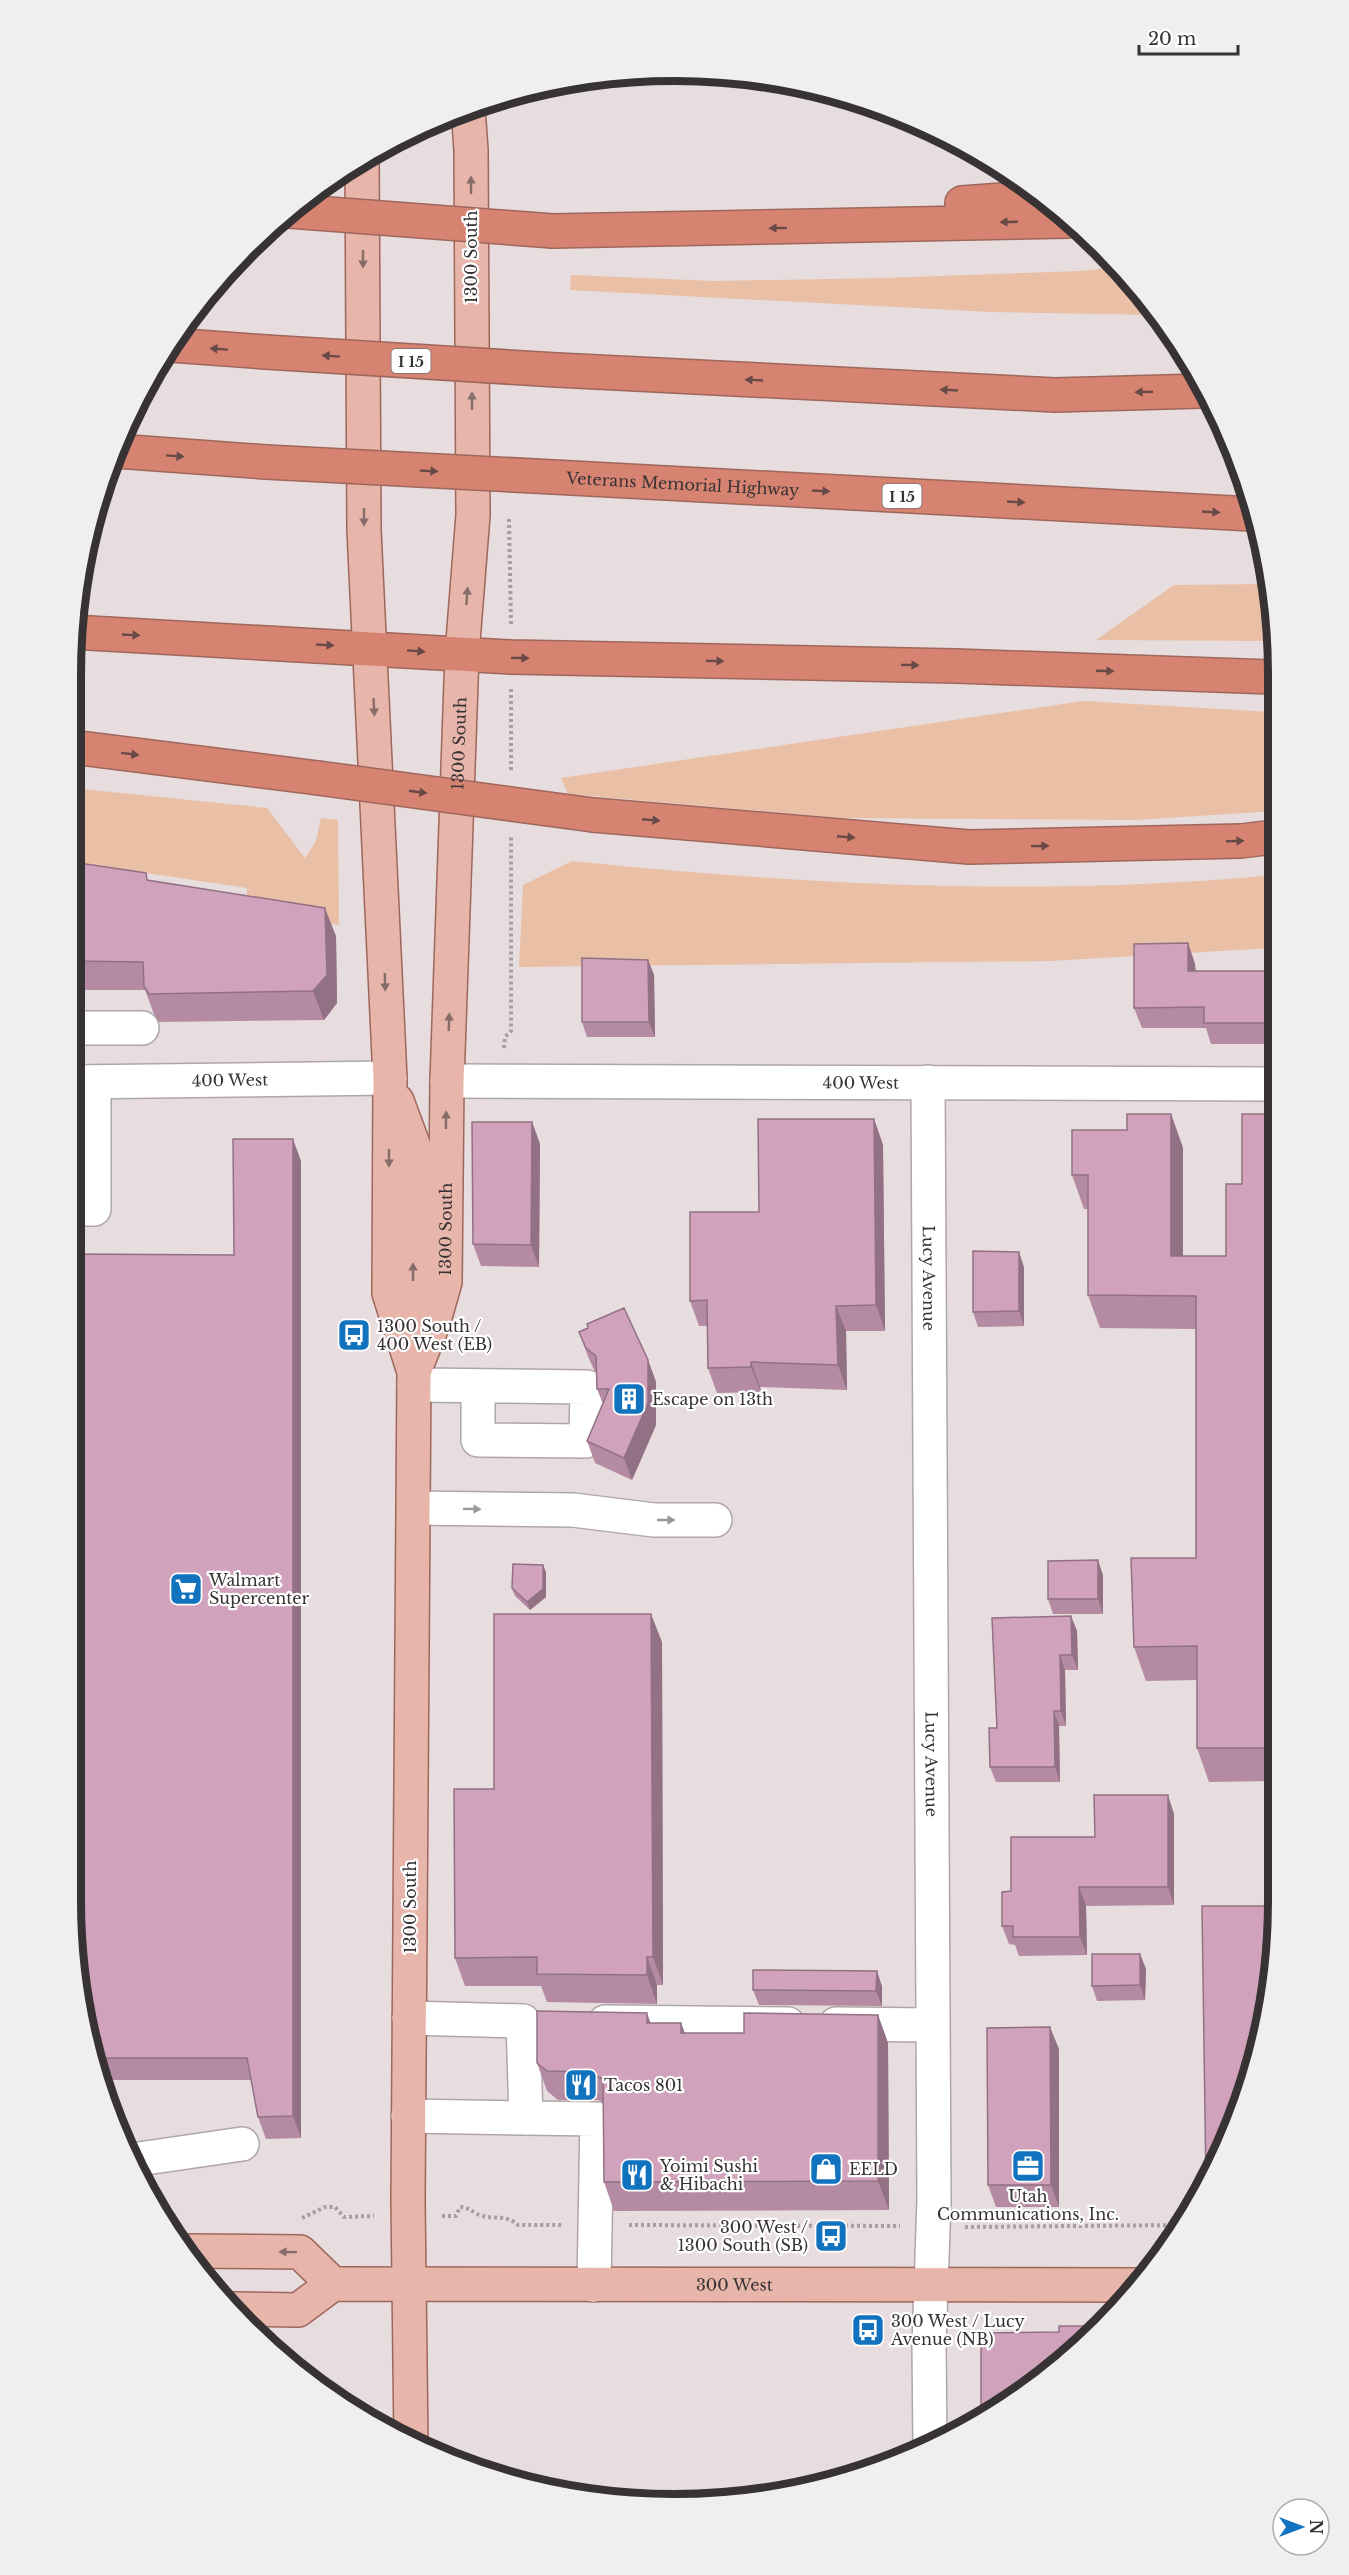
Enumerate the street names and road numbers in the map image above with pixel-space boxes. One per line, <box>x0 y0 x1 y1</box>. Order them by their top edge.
street label: 1300 South <box>461 211 481 304</box>
road number: I 15 <box>392 349 430 373</box>
street label: Veterans Memorial Highway <box>565 468 801 500</box>
road number: I 15 <box>882 484 922 508</box>
street label: 1300 South <box>447 697 470 790</box>
street label: 400 West <box>192 1070 268 1090</box>
street label: 400 West <box>823 1072 899 1093</box>
street label: 1300 South <box>435 1183 456 1276</box>
street label: Lucy Avenue <box>919 1225 939 1331</box>
street label: Lucy Avenue <box>921 1711 942 1817</box>
street label: 1300 South <box>400 1861 420 1954</box>
street label: 300 West <box>696 2274 773 2295</box>

